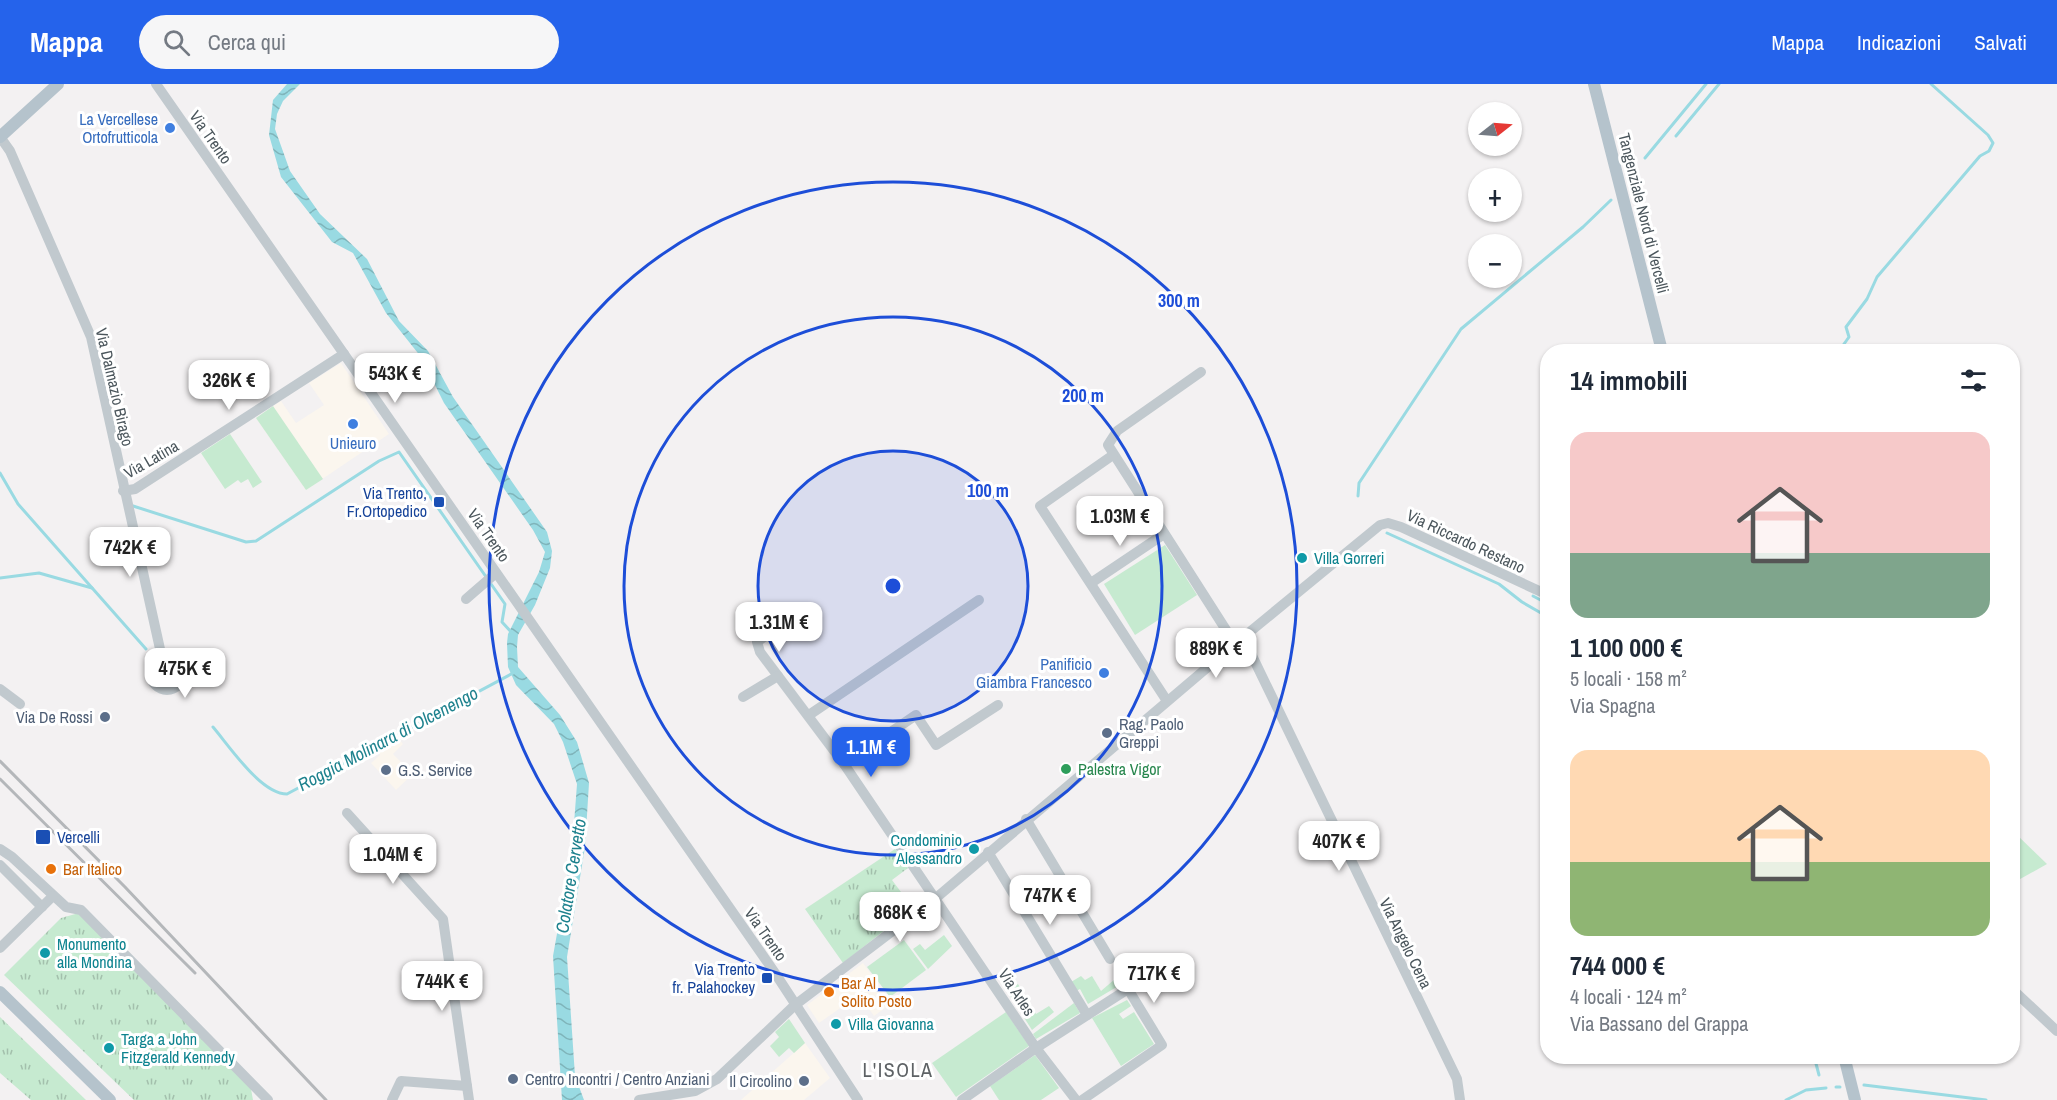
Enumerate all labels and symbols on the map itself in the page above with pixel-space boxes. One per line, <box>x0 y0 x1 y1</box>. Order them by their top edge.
north arrow <box>1468 102 1522 156</box>
street label: Via Trento <box>185 106 237 168</box>
place label: La Vercellese Ortofrutticola <box>79 108 159 148</box>
marker: La Vercellese Ortofrutticola <box>163 121 177 135</box>
street label: Tangenziale Nord di Vercelli <box>1613 131 1675 295</box>
text: 300 m <box>1158 288 1200 313</box>
street label: Via Dalmazio Birago <box>91 326 139 448</box>
pin: 543K € <box>346 353 444 404</box>
pin: 326K € <box>180 360 278 411</box>
text: 200 m <box>1062 383 1104 408</box>
marker: Unieuro <box>346 417 360 431</box>
place label: Unieuro <box>330 432 376 454</box>
street label: Via Latina <box>120 434 183 483</box>
text: 100 m <box>967 478 1009 503</box>
place label: Via Trento, Fr.Ortopedico <box>347 482 427 522</box>
marker: Via Trento, Fr.Ortopedico <box>432 495 446 509</box>
pin: 1.03M € <box>1065 496 1175 547</box>
street label: Via Trento <box>463 504 515 566</box>
street label: Via Riccardo Restano <box>1403 504 1529 578</box>
pin: 742K € <box>81 527 179 578</box>
place label: Villa Gorreri <box>1314 547 1385 569</box>
marker: Villa Gorreri <box>1295 551 1309 565</box>
centre of rings <box>883 576 903 596</box>
pin: 1.31M € <box>724 602 834 653</box>
pin: 889K € <box>1167 628 1265 679</box>
pin: 475K € <box>136 648 234 699</box>
place label: Panificio Giambra Francesco <box>976 653 1092 693</box>
marker: Panificio Giambra Francesco <box>1097 666 1111 680</box>
water label: Roggia Molinara di Olcenengo <box>293 680 482 797</box>
place label: Via De Rossi <box>16 706 93 728</box>
marker: Via De Rossi <box>98 710 112 724</box>
place label: Rag. Paolo Greppi <box>1119 713 1184 753</box>
marker: Rag. Paolo Greppi <box>1100 726 1114 740</box>
pin: 1.1M € <box>822 727 920 778</box>
place label: Palestra Vigor <box>1078 758 1162 780</box>
place label: G.S. Service <box>398 759 472 781</box>
marker: Palestra Vigor <box>1059 762 1073 776</box>
marker: G.S. Service <box>379 763 393 777</box>
water label: Colatore Cervetto <box>549 817 592 935</box>
pin: 407K € <box>1290 821 1388 872</box>
place label: Vercelli <box>57 826 100 848</box>
marker: Vercelli <box>34 828 52 846</box>
place label: Condominio Alessandro <box>891 829 962 869</box>
pin: 1.04M € <box>338 834 448 885</box>
marker: Condominio Alessandro <box>967 842 981 856</box>
place label: Bar Italico <box>63 858 122 880</box>
marker: Bar Italico <box>44 862 58 876</box>
pin: 747K € <box>1001 875 1099 926</box>
pin: 868K € <box>851 892 949 943</box>
street label: Via Angelo Cena <box>1375 894 1438 993</box>
street label: Via Trento <box>740 903 792 965</box>
place label: Monumento alla Mondina <box>57 933 133 973</box>
marker: Monumento alla Mondina <box>38 946 52 960</box>
pin: 717K € <box>1105 953 1203 1004</box>
place label: Via Trento fr. Palahockey <box>673 958 755 998</box>
pin: 744K € <box>393 961 491 1012</box>
street label: Via Arles <box>994 964 1040 1020</box>
marker: Via Trento fr. Palahockey <box>760 971 774 985</box>
place label: Bar Al Solito Posto <box>841 972 912 1012</box>
marker: Bar Al Solito Posto <box>822 985 836 999</box>
place label: Villa Giovanna <box>848 1013 935 1035</box>
marker: Villa Giovanna <box>829 1017 843 1031</box>
place label: Targa a John Fitzgerald Kennedy <box>121 1028 235 1068</box>
marker: Targa a John Fitzgerald Kennedy <box>102 1041 116 1055</box>
district label: L'ISOLA <box>862 1056 934 1083</box>
place label: Centro Incontri / Centro Anziani <box>525 1068 710 1090</box>
place label: Il Circolino <box>729 1070 792 1092</box>
marker: Centro Incontri / Centro Anziani <box>506 1072 520 1086</box>
marker: Il Circolino <box>797 1074 811 1088</box>

